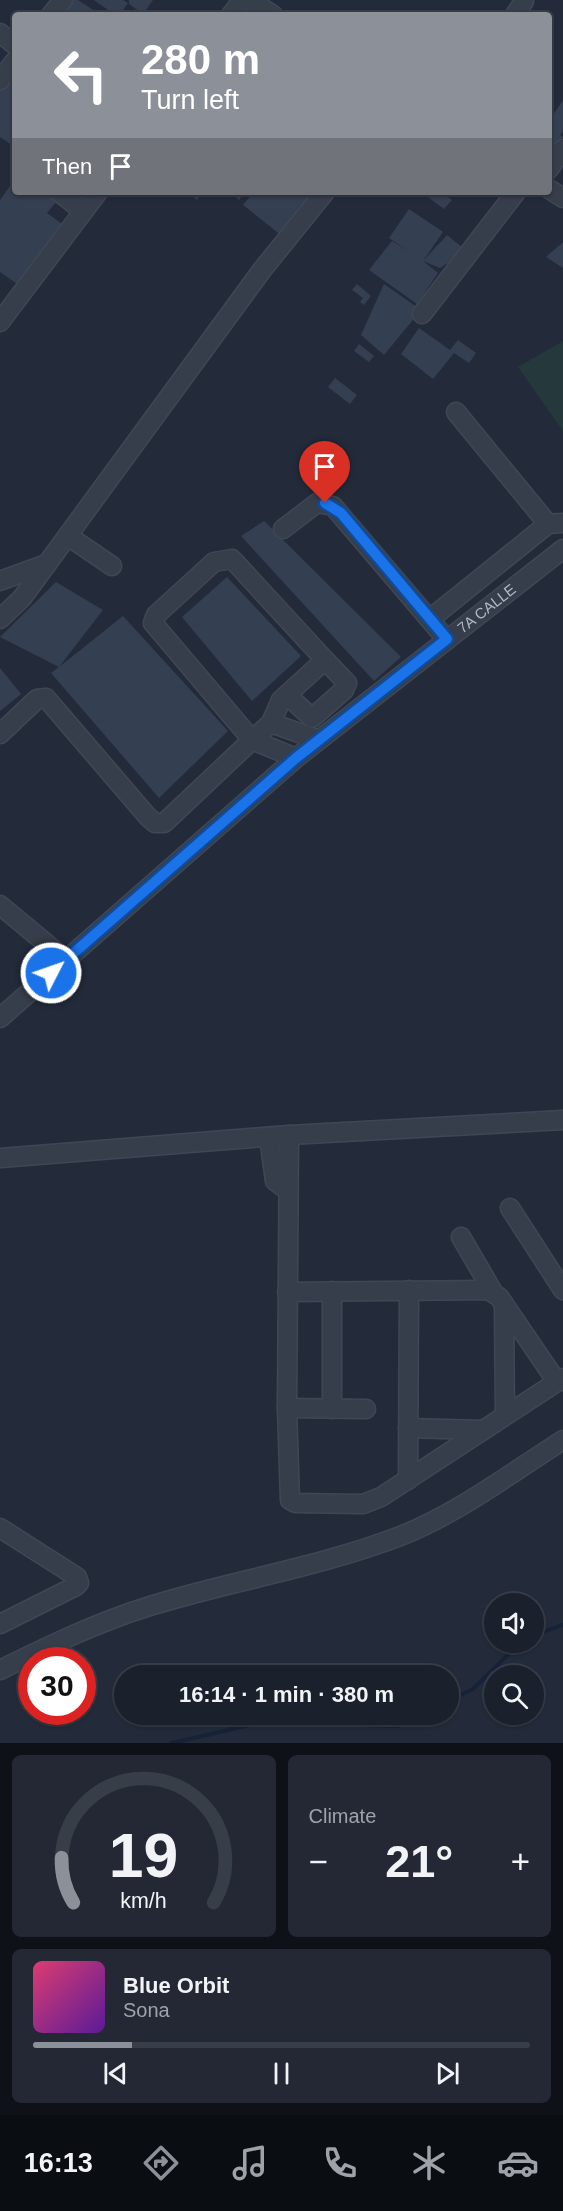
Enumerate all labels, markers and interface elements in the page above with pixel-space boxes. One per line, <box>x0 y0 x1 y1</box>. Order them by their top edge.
icon: left <box>42 36 120 114</box>
text: 280 m <box>141 36 260 83</box>
text: Turn left <box>141 85 239 115</box>
icon: arrive <box>104 150 137 183</box>
text: Then <box>42 154 92 179</box>
pin <box>299 441 350 503</box>
icon: arrive <box>308 450 341 483</box>
street label: 7A CALLE <box>454 580 519 636</box>
position arrow <box>19 941 83 1005</box>
map controls <box>484 1593 544 1725</box>
button: sound <box>484 1593 544 1653</box>
speed limit sign: 30 <box>18 1647 96 1725</box>
button: search <box>484 1665 544 1725</box>
text: 16:14 · 1 min · 380 m <box>179 1682 394 1707</box>
text: Climate <box>309 1805 376 1827</box>
text: 19 <box>109 1821 178 1890</box>
text: 21° <box>385 1836 453 1887</box>
text: − <box>309 1843 328 1880</box>
text: + <box>511 1843 530 1880</box>
text: km/h <box>121 1889 167 1913</box>
text: Blue Orbit <box>123 1973 229 1998</box>
text: Sona <box>123 1999 170 2021</box>
icon: previous <box>99 2057 132 2090</box>
icon: pause <box>265 2057 298 2090</box>
icon: next <box>431 2057 464 2090</box>
icon: directions <box>140 2142 182 2184</box>
icon: music <box>229 2142 271 2184</box>
icon: phone <box>319 2142 361 2184</box>
icon: climate <box>408 2142 450 2184</box>
icon: car <box>497 2142 539 2184</box>
text: 16:13 <box>24 2148 93 2178</box>

